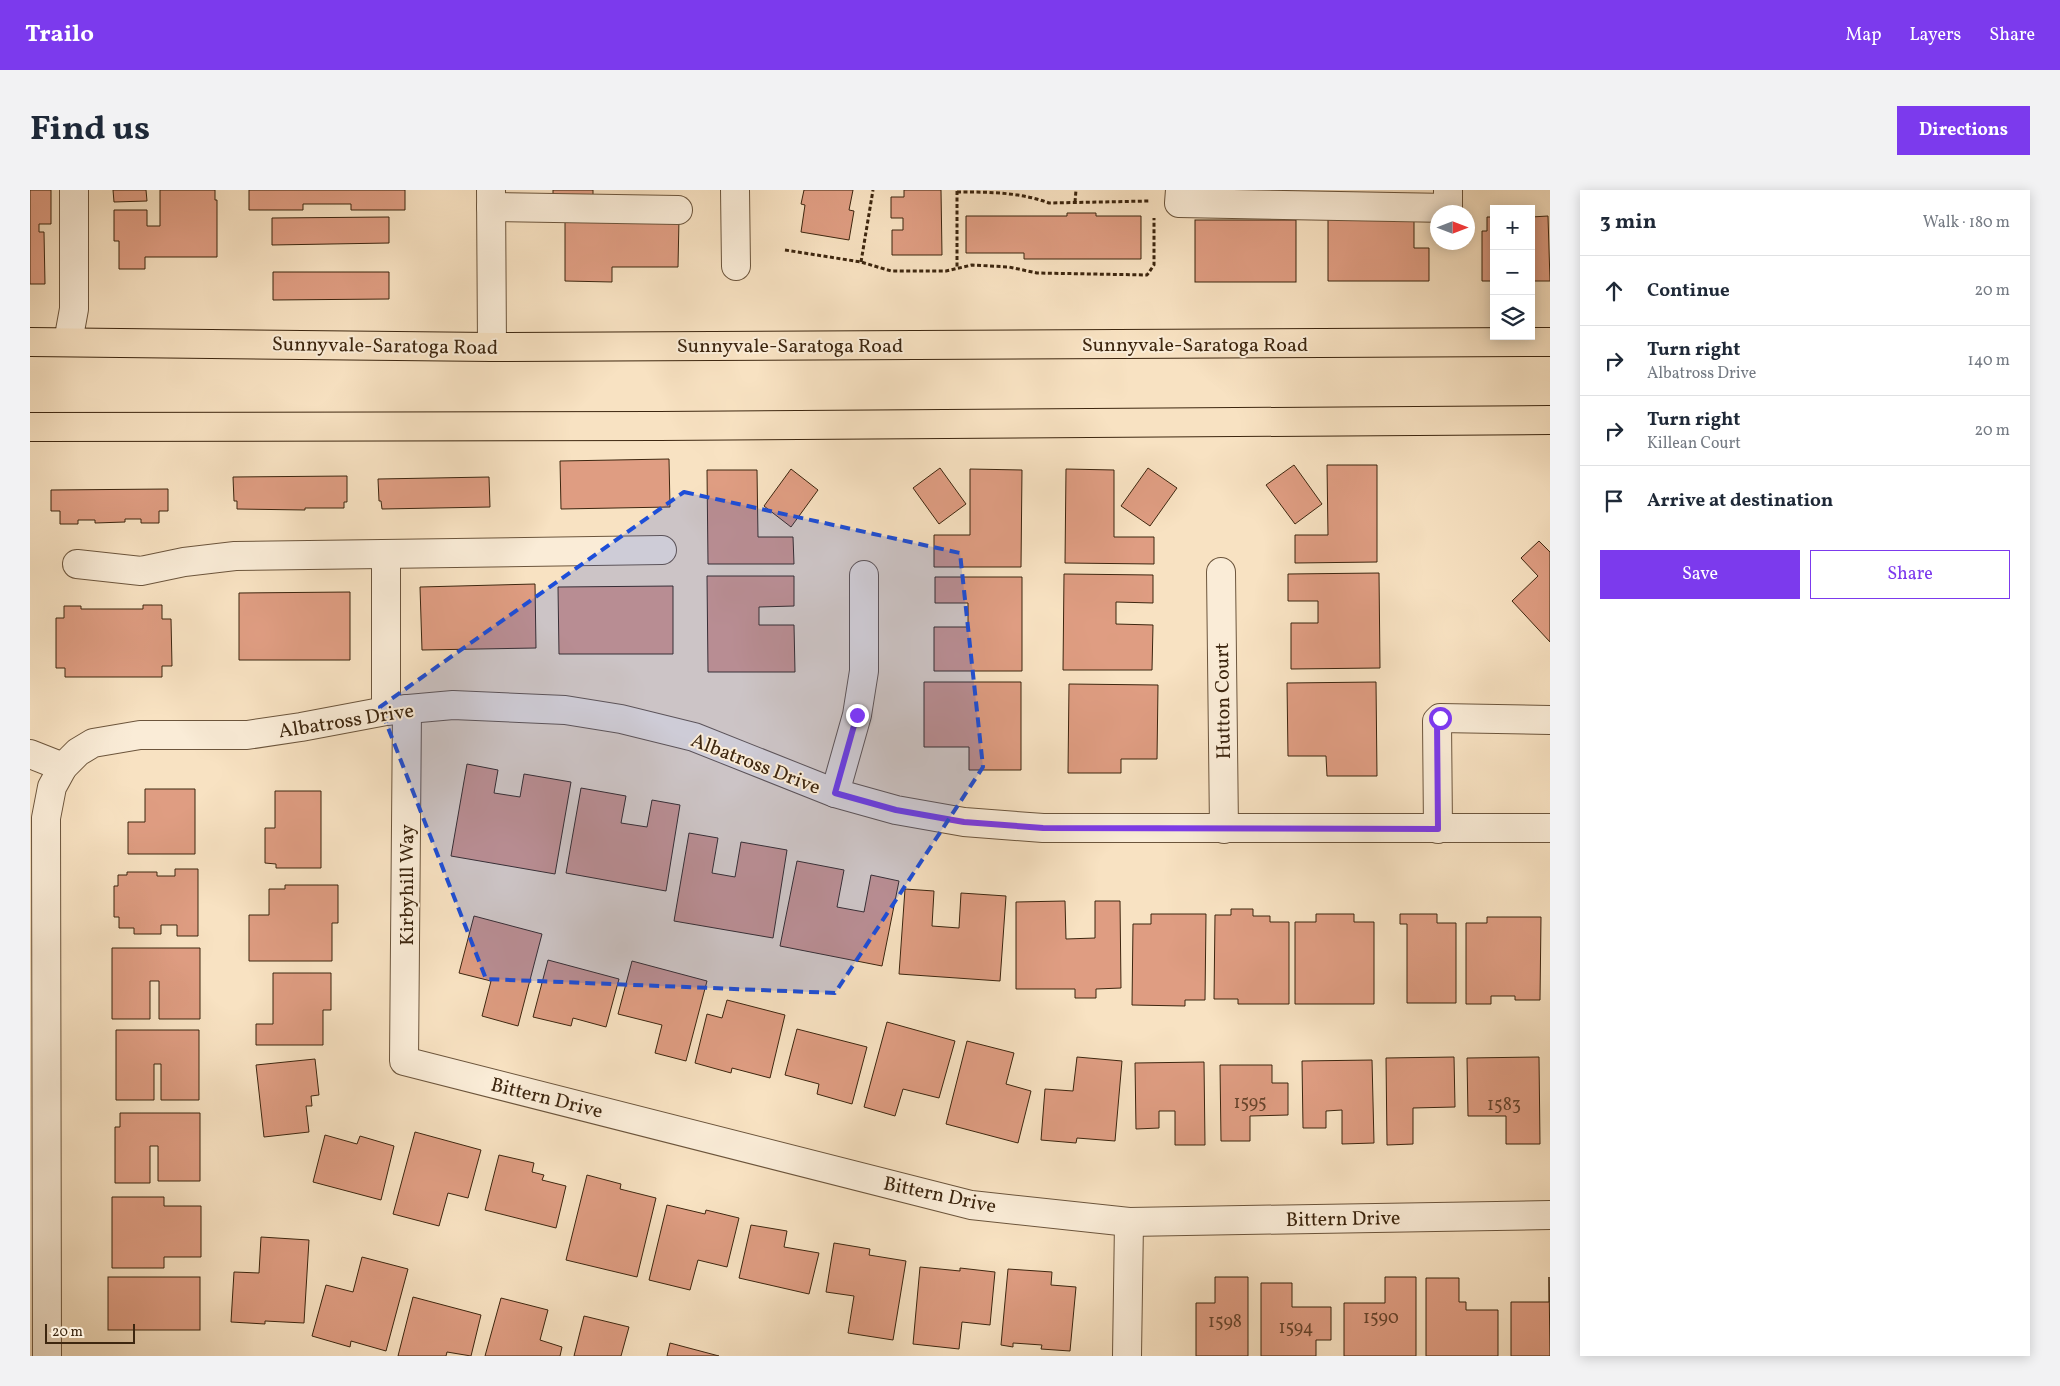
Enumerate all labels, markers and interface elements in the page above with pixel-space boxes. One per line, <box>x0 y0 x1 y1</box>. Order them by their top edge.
text: Trailo <box>25 18 94 52</box>
text: Map <box>1845 23 1881 48</box>
text: Layers <box>1909 23 1961 48</box>
text: Share <box>1989 23 2035 48</box>
text: Find us <box>30 106 150 154</box>
button: Directions <box>1897 106 2030 155</box>
north arrow <box>1430 205 1475 250</box>
map controls <box>1490 205 1535 340</box>
button: + <box>1490 205 1535 250</box>
text: 3 min <box>1600 208 1656 237</box>
text: Walk · 180 m <box>1923 212 2010 234</box>
button: − <box>1490 250 1535 295</box>
icon: ahead <box>1600 277 1628 305</box>
text: Continue <box>1647 278 1730 304</box>
text: 20 m <box>1975 280 2010 302</box>
button: layers <box>1490 295 1535 340</box>
street label: Sunnyvale-Saratoga Road <box>272 331 498 363</box>
street label: Sunnyvale-Saratoga Road <box>1082 332 1308 360</box>
street label: Sunnyvale-Saratoga Road <box>677 333 903 361</box>
text: Turn right <box>1647 337 1740 363</box>
icon: right <box>1600 347 1628 375</box>
text: 140 m <box>1968 350 2010 372</box>
text: Albatross Drive <box>1647 363 1756 385</box>
text: Turn right <box>1647 407 1740 433</box>
icon: right <box>1600 417 1628 445</box>
text: 20 m <box>1975 420 2010 442</box>
text: Killean Court <box>1647 433 1741 455</box>
icon: arrive <box>1600 487 1628 515</box>
text: Arrive at destination <box>1647 488 1833 514</box>
button: Save <box>1600 550 1800 599</box>
button: Share <box>1810 550 2010 599</box>
street label: Hutton Court <box>1209 642 1239 760</box>
street label: Albatross Drive <box>277 697 416 746</box>
route end <box>846 704 869 727</box>
route start <box>1429 707 1452 730</box>
street label: Albatross Drive <box>686 727 824 802</box>
street label: Kirbyhill Way <box>394 824 422 946</box>
street label: Bittern Drive <box>487 1071 606 1126</box>
house number: 1595 <box>1233 1091 1267 1116</box>
house number: 1583 <box>1487 1093 1521 1118</box>
street label: Bittern Drive <box>881 1170 999 1222</box>
street label: Bittern Drive <box>1285 1205 1401 1235</box>
house number: 1590 <box>1363 1306 1399 1331</box>
house number: 1598 <box>1208 1310 1242 1335</box>
house number: 1594 <box>1279 1316 1313 1341</box>
scale bar <box>45 1321 135 1344</box>
text: 20 m <box>52 1323 83 1342</box>

